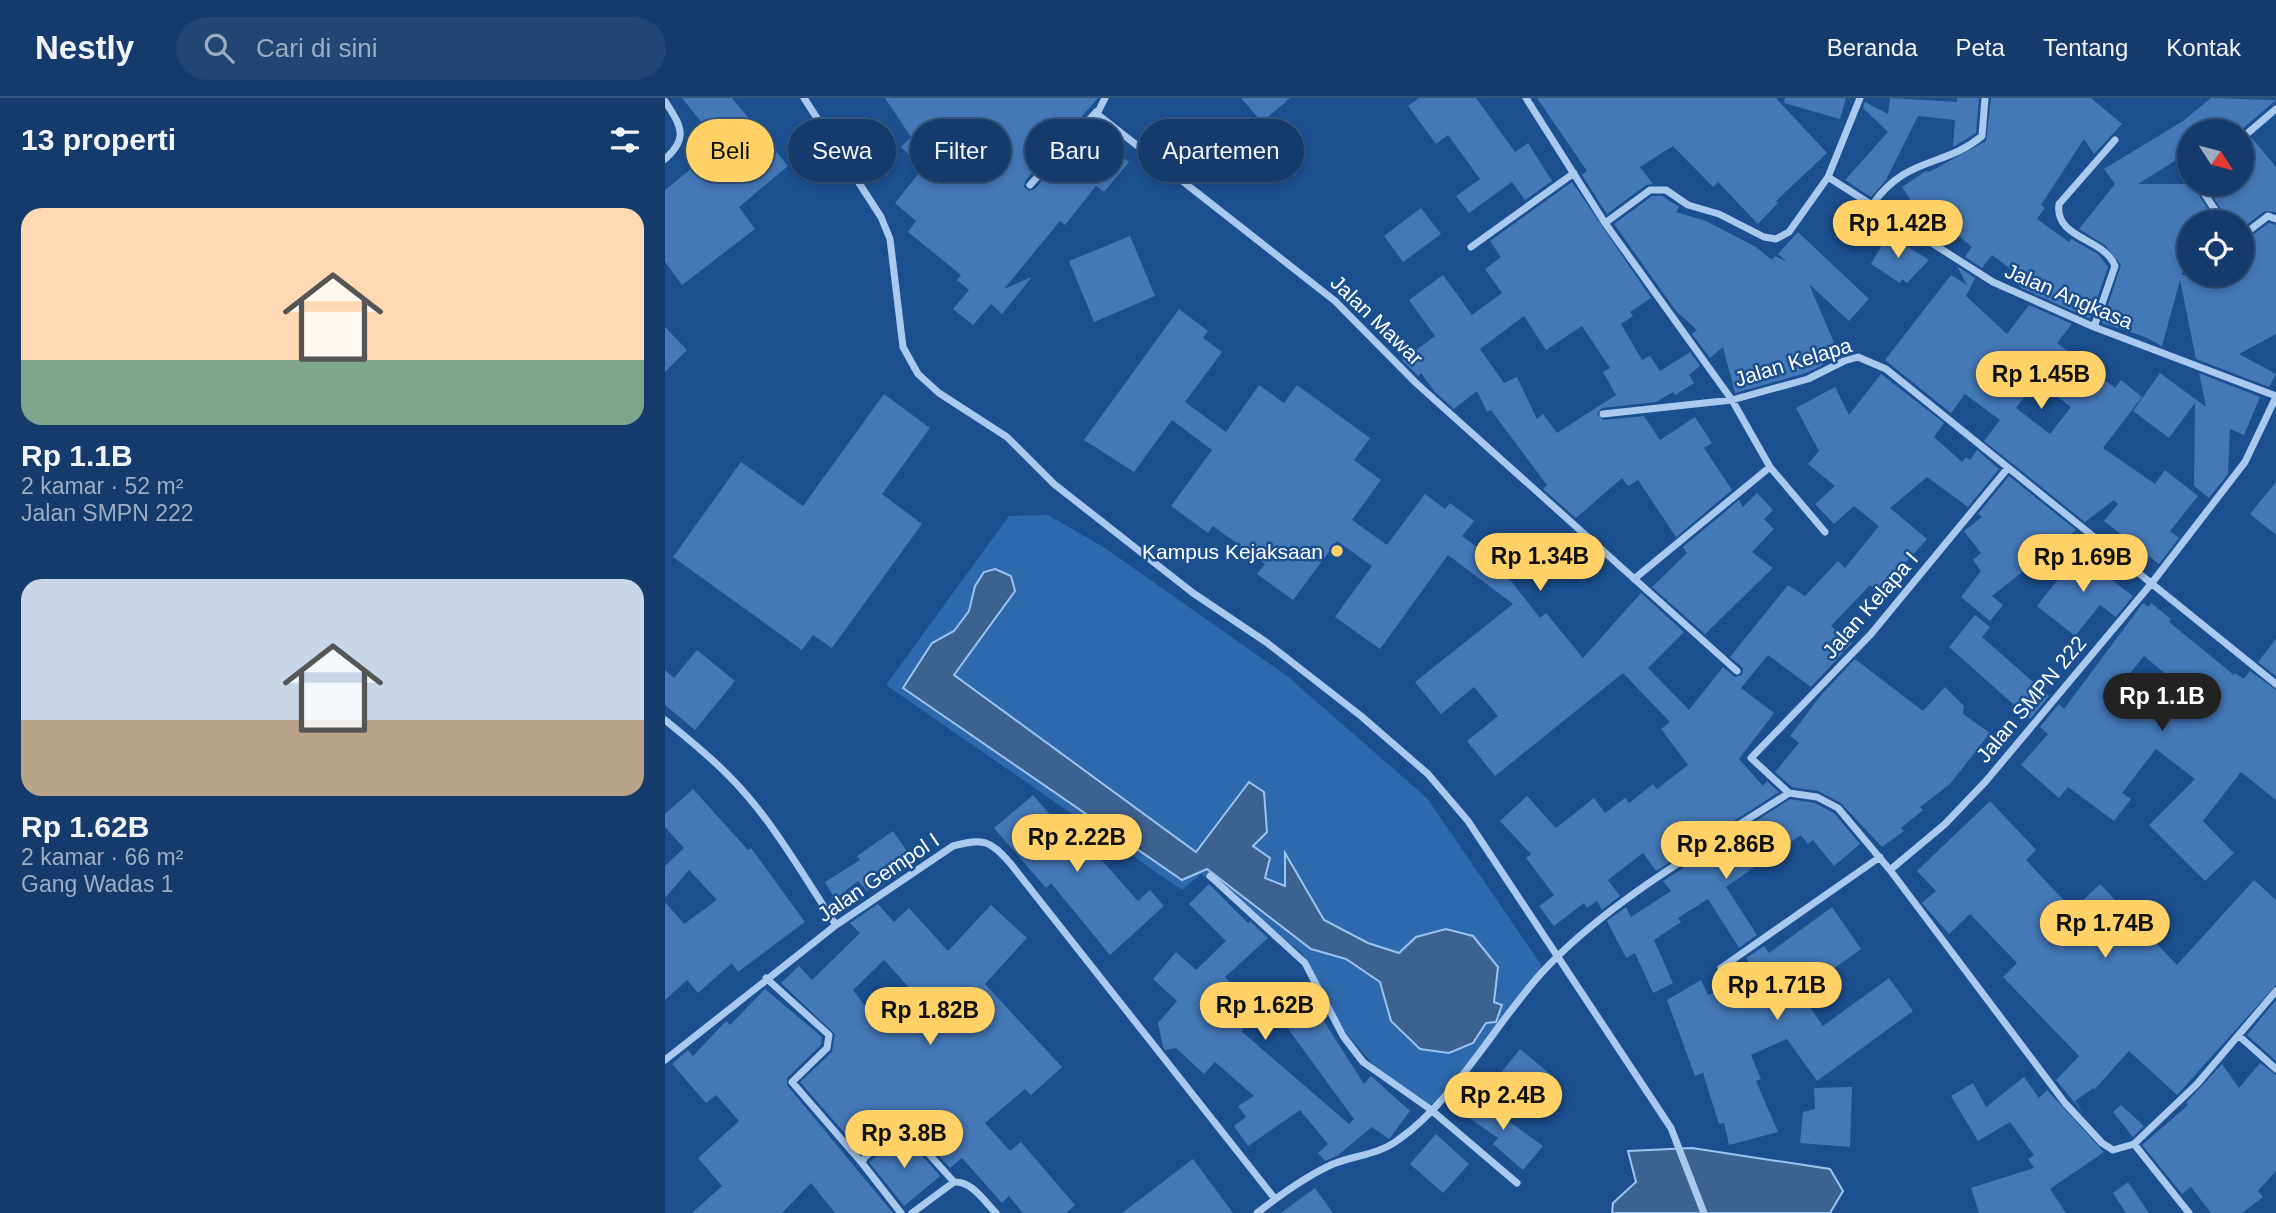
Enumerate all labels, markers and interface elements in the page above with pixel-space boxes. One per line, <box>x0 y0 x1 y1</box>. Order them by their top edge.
search box <box>176 17 666 80</box>
text: Nestly <box>35 29 134 66</box>
icon: search <box>200 29 238 67</box>
text: Cari di sini <box>256 33 377 63</box>
text: Beranda <box>1827 34 1918 61</box>
text: Peta <box>1956 34 2005 61</box>
text: Tentang <box>2043 34 2128 61</box>
text: Kontak <box>2166 34 2241 61</box>
chip: Beli <box>686 119 774 182</box>
chip: Sewa <box>788 119 896 182</box>
chip: Filter <box>910 119 1011 182</box>
chip: Baru <box>1025 119 1124 182</box>
chip: Apartemen <box>1138 119 1304 182</box>
north arrow <box>2177 119 2254 196</box>
map controls <box>2177 119 2254 287</box>
icon: filters <box>606 121 644 159</box>
text: 13 properti <box>21 123 176 156</box>
pin: Rp 1.42B <box>1826 200 1970 260</box>
text: Rp 1.42B <box>1849 210 1947 236</box>
button: locate <box>2177 210 2254 287</box>
icon: home <box>270 254 396 380</box>
street label: Jalan Angkasa <box>2002 259 2137 333</box>
street label: Jalan Mawar <box>1326 270 1428 370</box>
street label: Jalan Kelapa <box>1732 333 1855 391</box>
pin: Rp 1.45B <box>1969 352 2113 411</box>
text: Rp 1.45B <box>1992 361 2090 387</box>
text: Rp 1.1B <box>21 439 133 472</box>
text: 2 kamar · 52 m² <box>21 473 183 499</box>
text: Jalan SMPN 222 <box>21 500 194 526</box>
pin: Rp 1.34B <box>1468 533 1612 593</box>
pin: Rp 1.69B <box>2011 534 2155 594</box>
place label: Kampus Kejaksaan <box>1142 540 1323 563</box>
marker: Kampus Kejaksaan <box>1329 543 1345 559</box>
text: Rp 1.34B <box>1491 543 1589 569</box>
text: Rp 1.69B <box>2034 544 2132 570</box>
street label: Jalan Kelapa I <box>1818 547 1922 663</box>
icon: home <box>270 625 396 751</box>
street label: Jalan SMPN 222 <box>1972 631 2090 767</box>
pin: Rp 1.1B <box>2097 674 2227 733</box>
text: Rp 1.1B <box>2119 683 2205 709</box>
text: Rp 1.62B <box>21 810 149 843</box>
pin: Rp 2.22B <box>1005 814 1149 874</box>
pin: Rp 2.86B <box>1654 822 1798 881</box>
text: Rp 2.22B <box>1028 824 1126 850</box>
street label: Jalan Gempol I <box>813 828 943 926</box>
text: Rp 2.86B <box>1677 831 1775 857</box>
text: 2 kamar · 66 m² <box>21 844 183 870</box>
text: Gang Wadas 1 <box>21 871 174 897</box>
pin: Rp 1.74B <box>2033 900 2177 960</box>
text: Rp 1.74B <box>2056 910 2154 936</box>
pin: Rp 1.71B <box>1705 962 1849 1022</box>
text: Rp 1.71B <box>1728 972 1826 998</box>
pin: Rp 1.62B <box>1193 982 1337 1042</box>
pin: Rp 1.82B <box>858 988 1002 1047</box>
text: Rp 1.62B <box>1216 992 1314 1018</box>
text: Rp 1.82B <box>881 997 979 1023</box>
pin: Rp 2.4B <box>1438 1072 1568 1132</box>
text: Rp 2.4B <box>1460 1082 1546 1108</box>
pin: Rp 3.8B <box>839 1110 969 1170</box>
text: Rp 3.8B <box>861 1120 947 1146</box>

